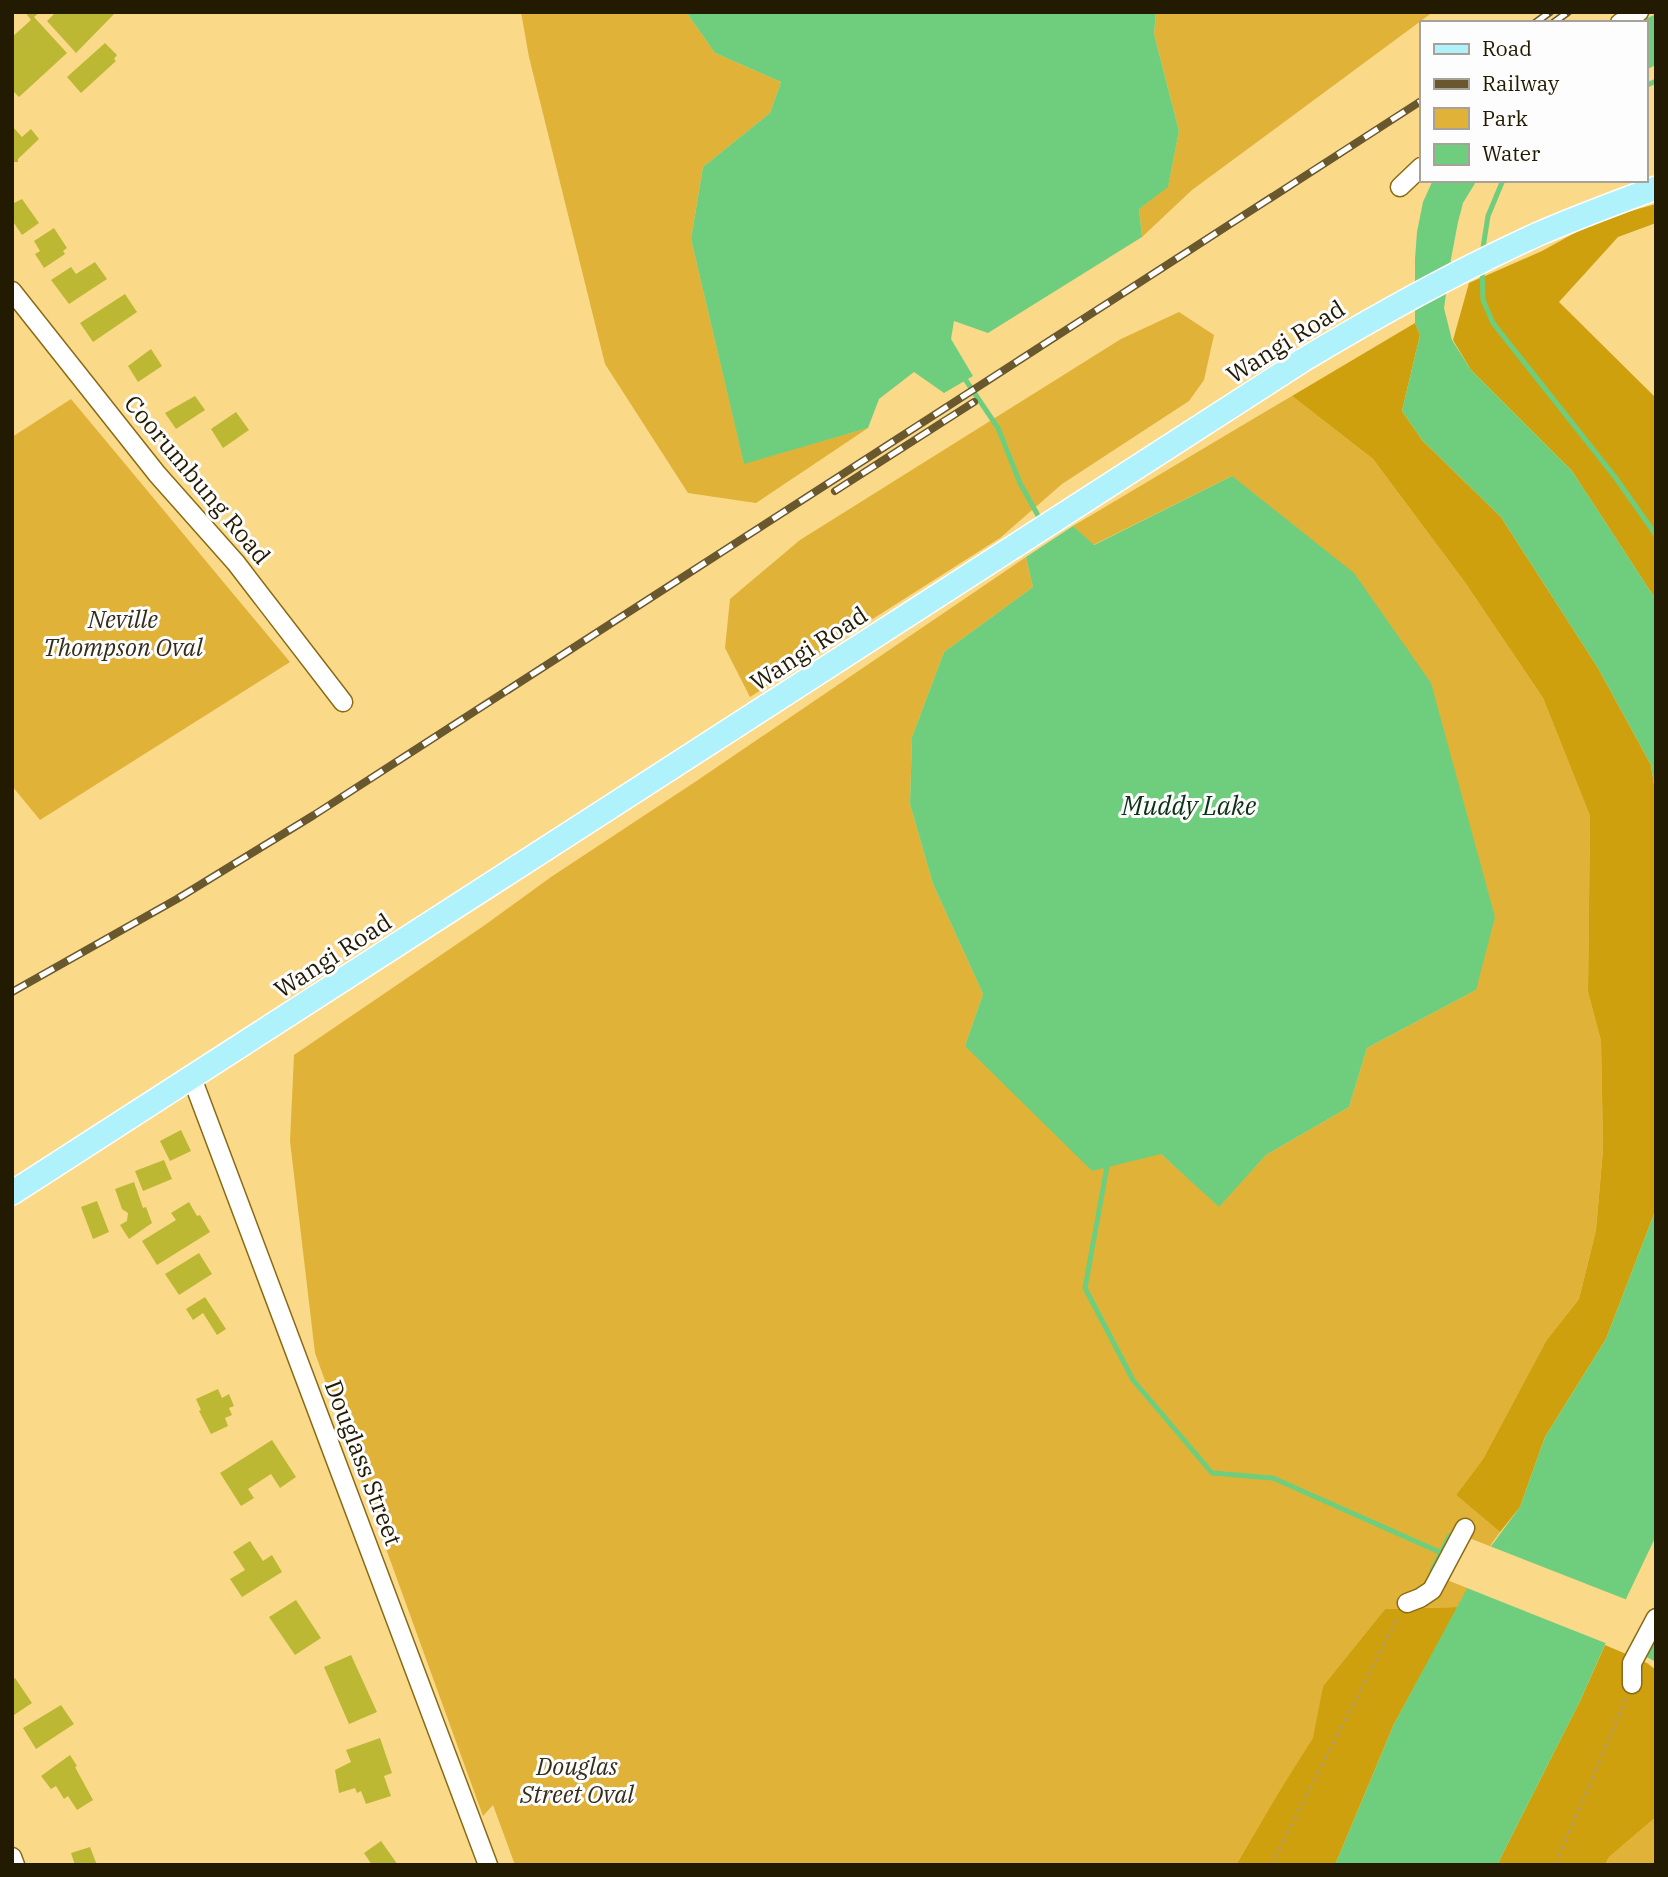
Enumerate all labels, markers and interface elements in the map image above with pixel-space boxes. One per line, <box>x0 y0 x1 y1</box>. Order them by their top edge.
legend <box>1420 21 1647 182</box>
text: Road <box>1482 34 1532 62</box>
text: Railway <box>1482 69 1560 97</box>
text: Park <box>1482 104 1529 132</box>
text: Water <box>1482 139 1541 167</box>
street label: Wangi Road <box>1220 292 1351 390</box>
street label: Coorumbung Road <box>117 388 278 571</box>
street label: Wangi Road <box>744 598 873 698</box>
park label: Neville Thompson Oval <box>43 603 204 663</box>
water label: Muddy Lake <box>1121 788 1257 822</box>
street label: Wangi Road <box>268 905 397 1005</box>
street label: Douglass Street <box>318 1375 410 1550</box>
park label: Douglas Street Oval <box>519 1750 635 1810</box>

